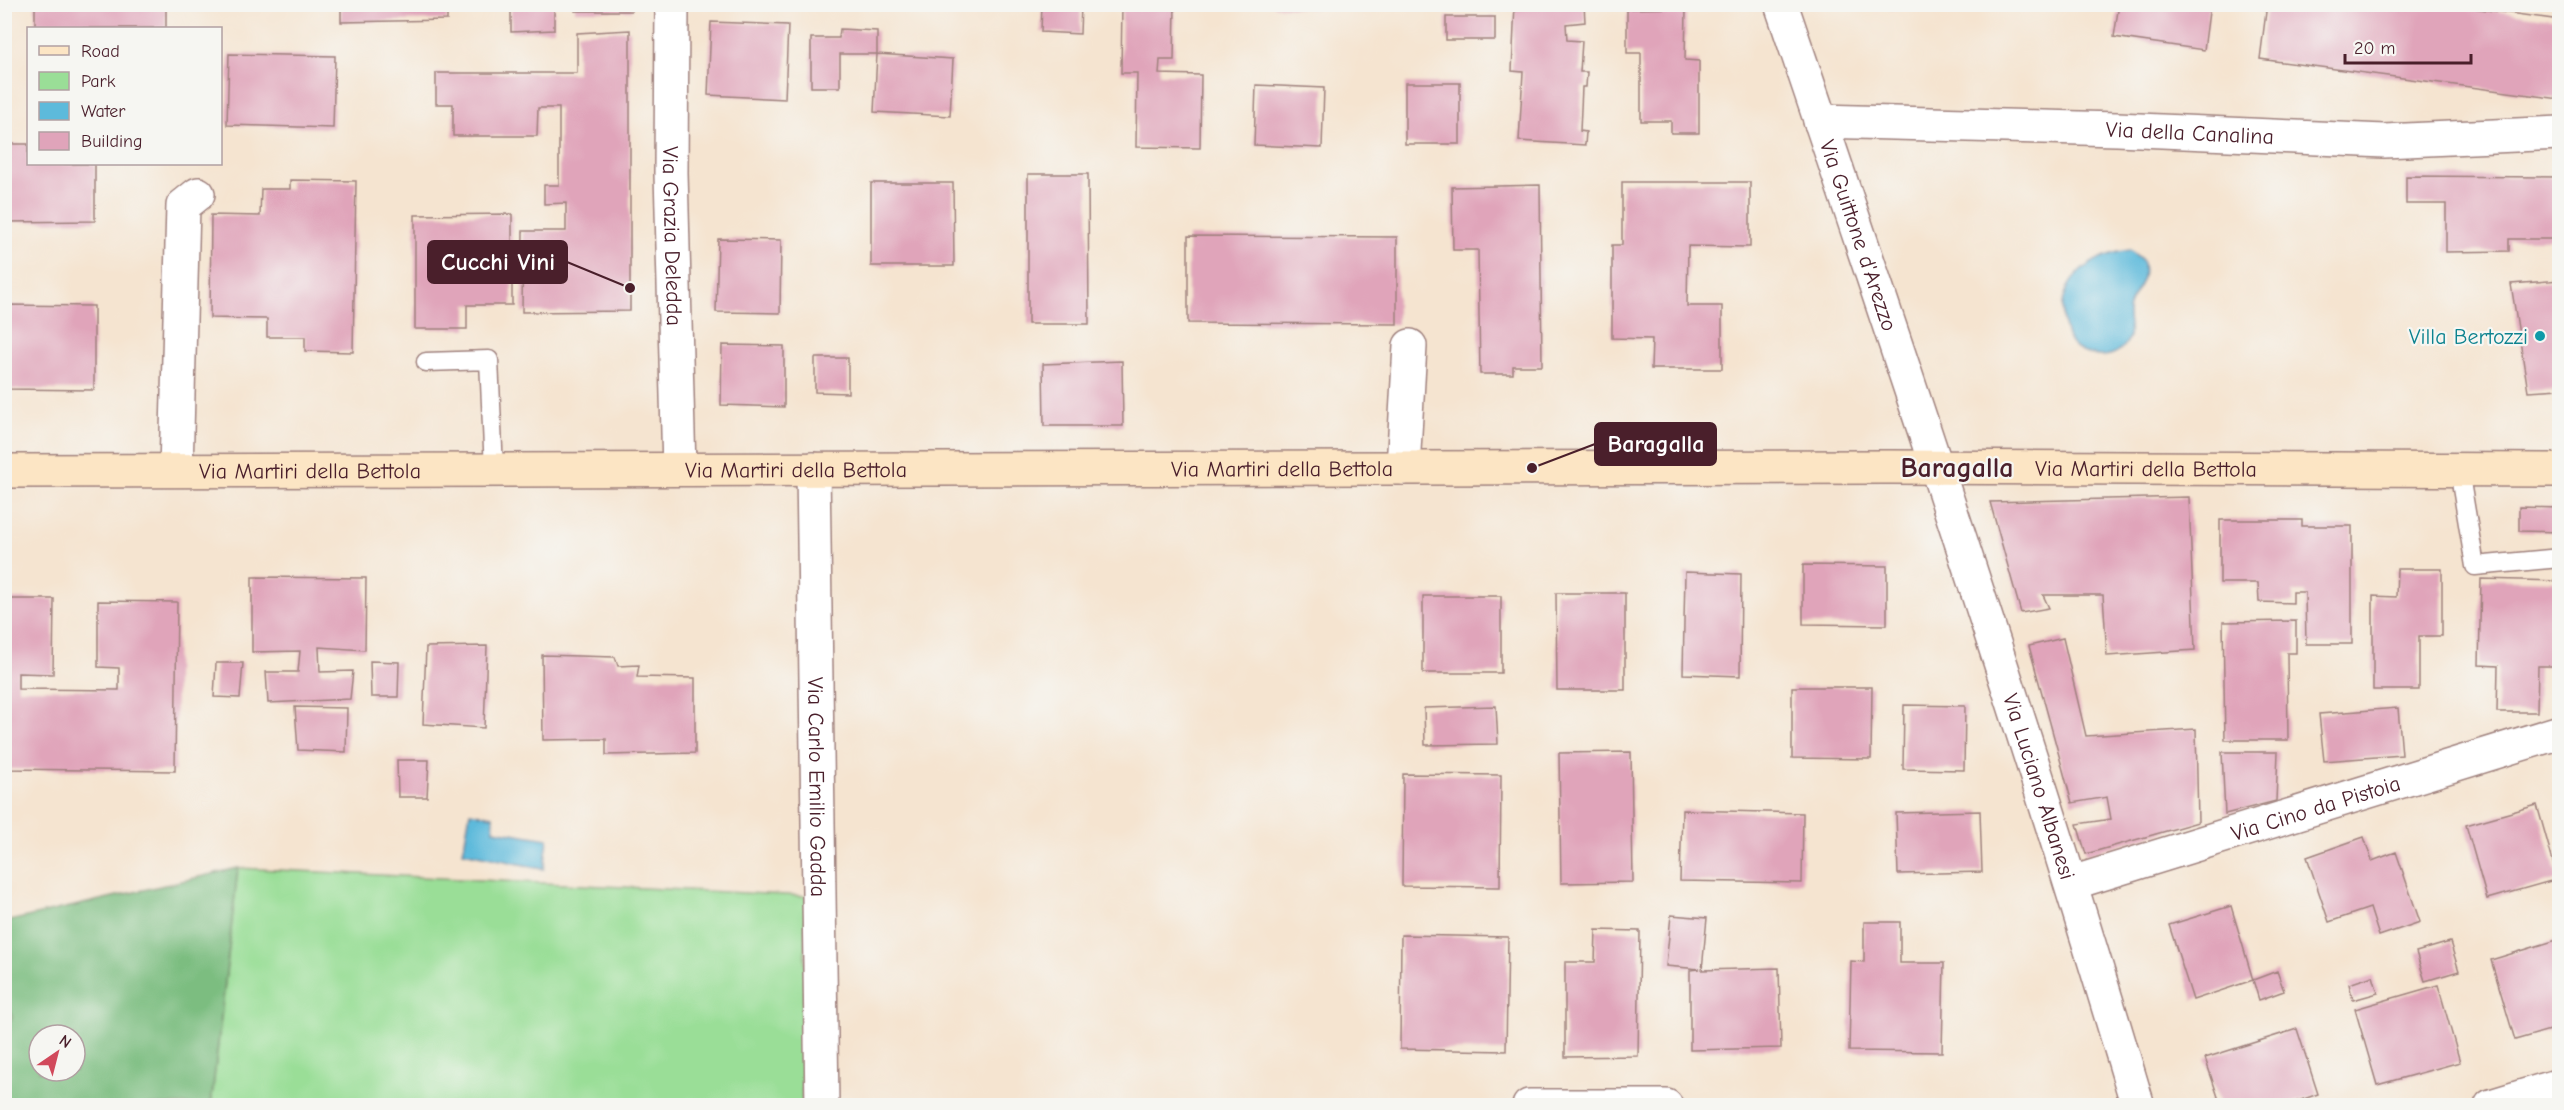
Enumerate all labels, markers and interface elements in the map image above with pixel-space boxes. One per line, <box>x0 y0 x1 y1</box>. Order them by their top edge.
legend <box>27 27 222 165</box>
scale bar <box>2345 27 2471 65</box>
text: 20 m <box>2354 38 2395 59</box>
text: Road <box>81 41 120 62</box>
text: Park <box>81 71 116 92</box>
text: Water <box>81 101 126 122</box>
street label: Via della Canalina <box>2105 117 2274 150</box>
text: Building <box>81 131 143 152</box>
street label: Via Guittone d'Arezzo <box>1814 137 1902 334</box>
street label: Via Grazia Deledda <box>657 146 687 326</box>
callout: Cucchi Vini <box>428 241 567 283</box>
text: Cucchi Vini <box>441 248 555 276</box>
place label: Villa Bertozzi <box>2409 324 2528 350</box>
marker: Villa Bertozzi <box>2533 329 2547 343</box>
callout: Baragalla <box>1595 423 1716 465</box>
text: Baragalla <box>1608 430 1704 458</box>
district label: Baragalla <box>1900 452 2014 484</box>
street label: Via Martiri della Bettola <box>1171 456 1393 483</box>
street label: Via Martiri della Bettola <box>2035 456 2257 483</box>
street label: Via Martiri della Bettola <box>685 457 907 484</box>
street label: Via Martiri della Bettola <box>199 458 421 485</box>
street label: Via Carlo Emilio Gadda <box>802 677 831 897</box>
street label: Via Luciano Albanesi <box>1997 690 2080 883</box>
street label: Via Cino da Pistoia <box>2228 770 2404 847</box>
north arrow <box>27 1023 87 1083</box>
text: N <box>56 1031 74 1052</box>

